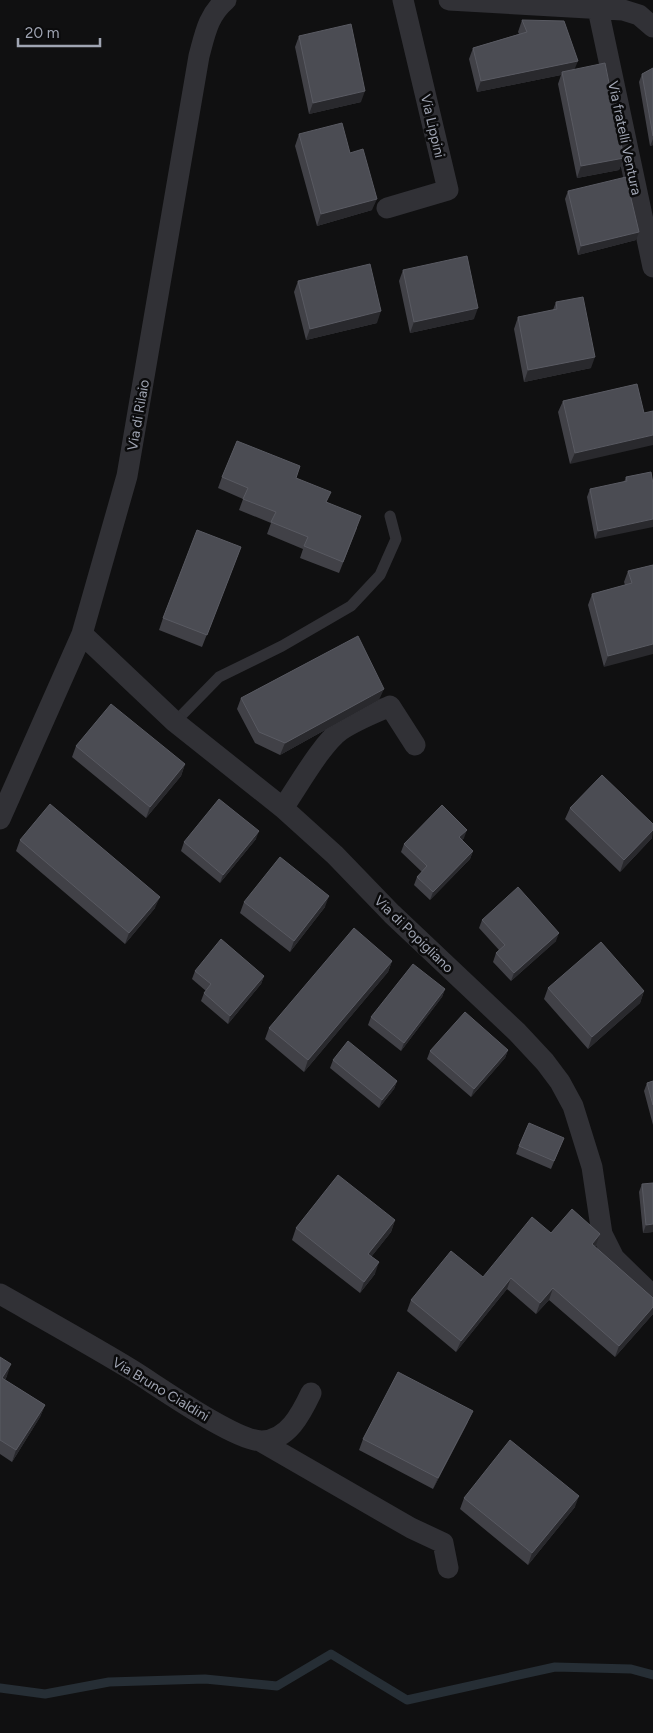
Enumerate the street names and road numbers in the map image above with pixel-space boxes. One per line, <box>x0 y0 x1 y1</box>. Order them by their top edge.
street label: Via fratelli Ventura <box>604 80 645 197</box>
street label: Via Lippini <box>417 93 448 160</box>
street label: Via di Rilaio <box>124 378 153 452</box>
street label: Via di Popigliano <box>370 892 457 976</box>
street label: Via Bruno Cialdini <box>109 1354 212 1425</box>

